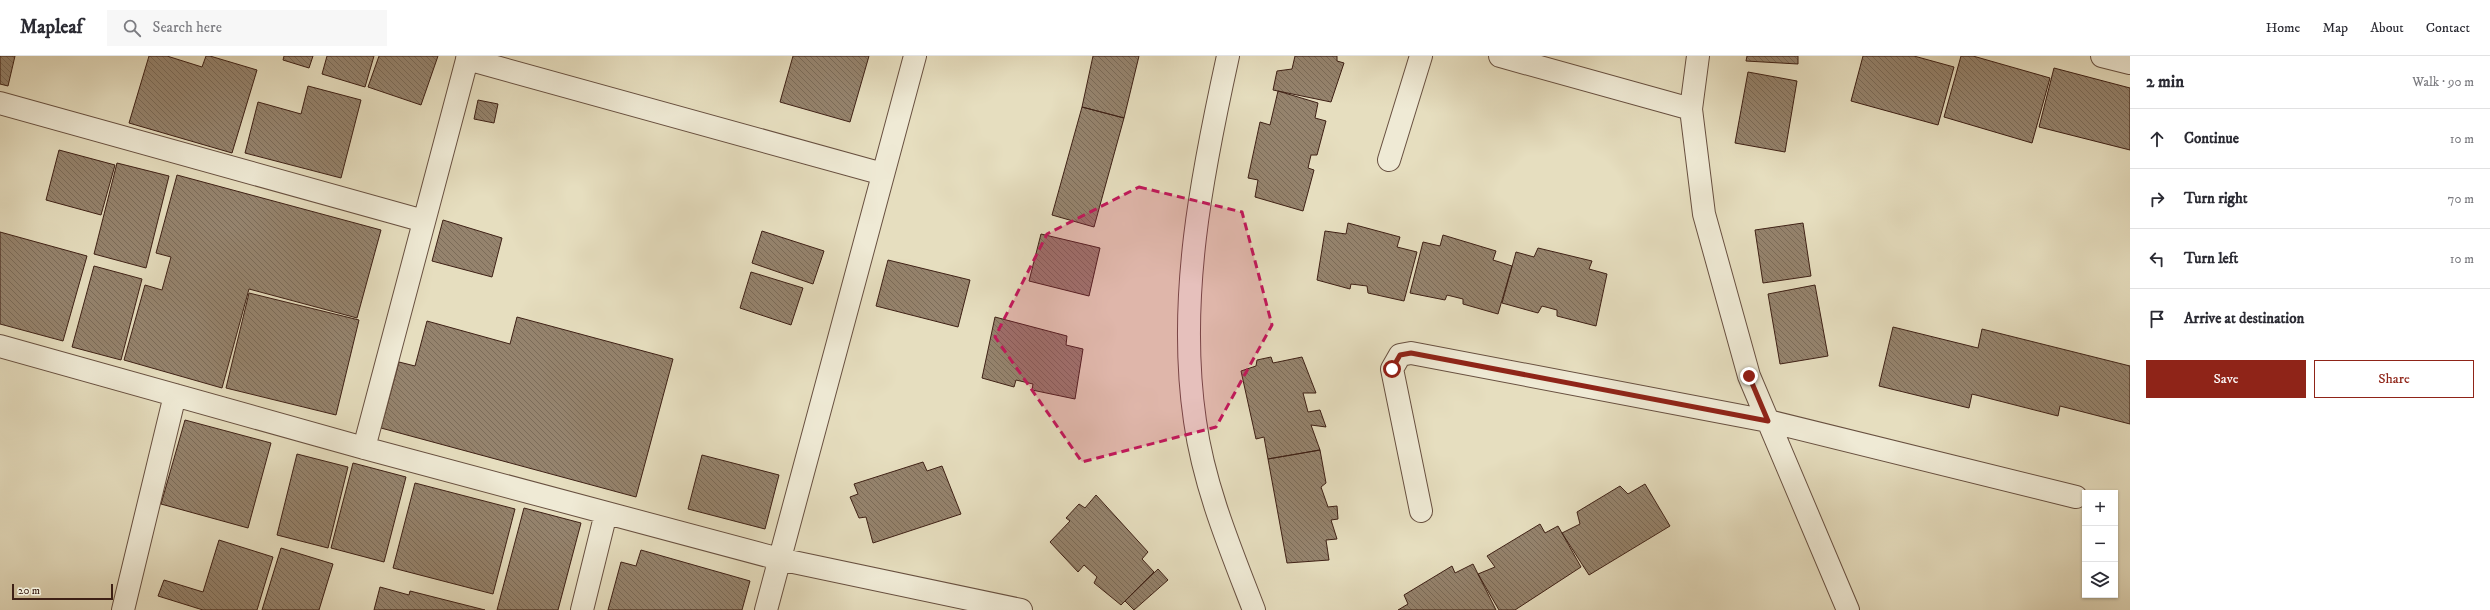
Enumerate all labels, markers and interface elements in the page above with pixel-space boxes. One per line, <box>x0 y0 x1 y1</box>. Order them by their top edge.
search box <box>107 10 387 46</box>
text: Mapleaf <box>20 16 83 39</box>
icon: search <box>121 17 143 39</box>
text: Search here <box>153 18 222 37</box>
text: Home <box>2266 19 2300 37</box>
text: Map <box>2322 19 2348 37</box>
text: About <box>2370 19 2404 37</box>
text: Contact <box>2426 19 2470 37</box>
text: 2 min <box>2146 71 2184 93</box>
text: Walk · 90 m <box>2412 74 2474 90</box>
icon: ahead <box>2146 128 2168 150</box>
text: Continue <box>2184 129 2239 148</box>
text: 10 m <box>2450 131 2474 147</box>
icon: right <box>2146 188 2168 210</box>
text: Turn right <box>2184 189 2247 208</box>
text: 70 m <box>2448 191 2474 207</box>
icon: left <box>2146 248 2168 270</box>
text: Turn left <box>2184 249 2238 268</box>
text: 10 m <box>2450 251 2474 267</box>
icon: arrive <box>2146 308 2168 330</box>
text: Arrive at destination <box>2184 309 2304 328</box>
route start <box>1383 360 1401 378</box>
button: Save <box>2146 360 2306 398</box>
button: Share <box>2314 360 2474 398</box>
route end <box>1740 367 1758 385</box>
map controls <box>2082 490 2118 598</box>
button: + <box>2082 490 2118 526</box>
button: − <box>2082 526 2118 562</box>
button: layers <box>2082 562 2118 598</box>
scale bar <box>12 582 113 601</box>
text: 20 m <box>18 584 40 598</box>

